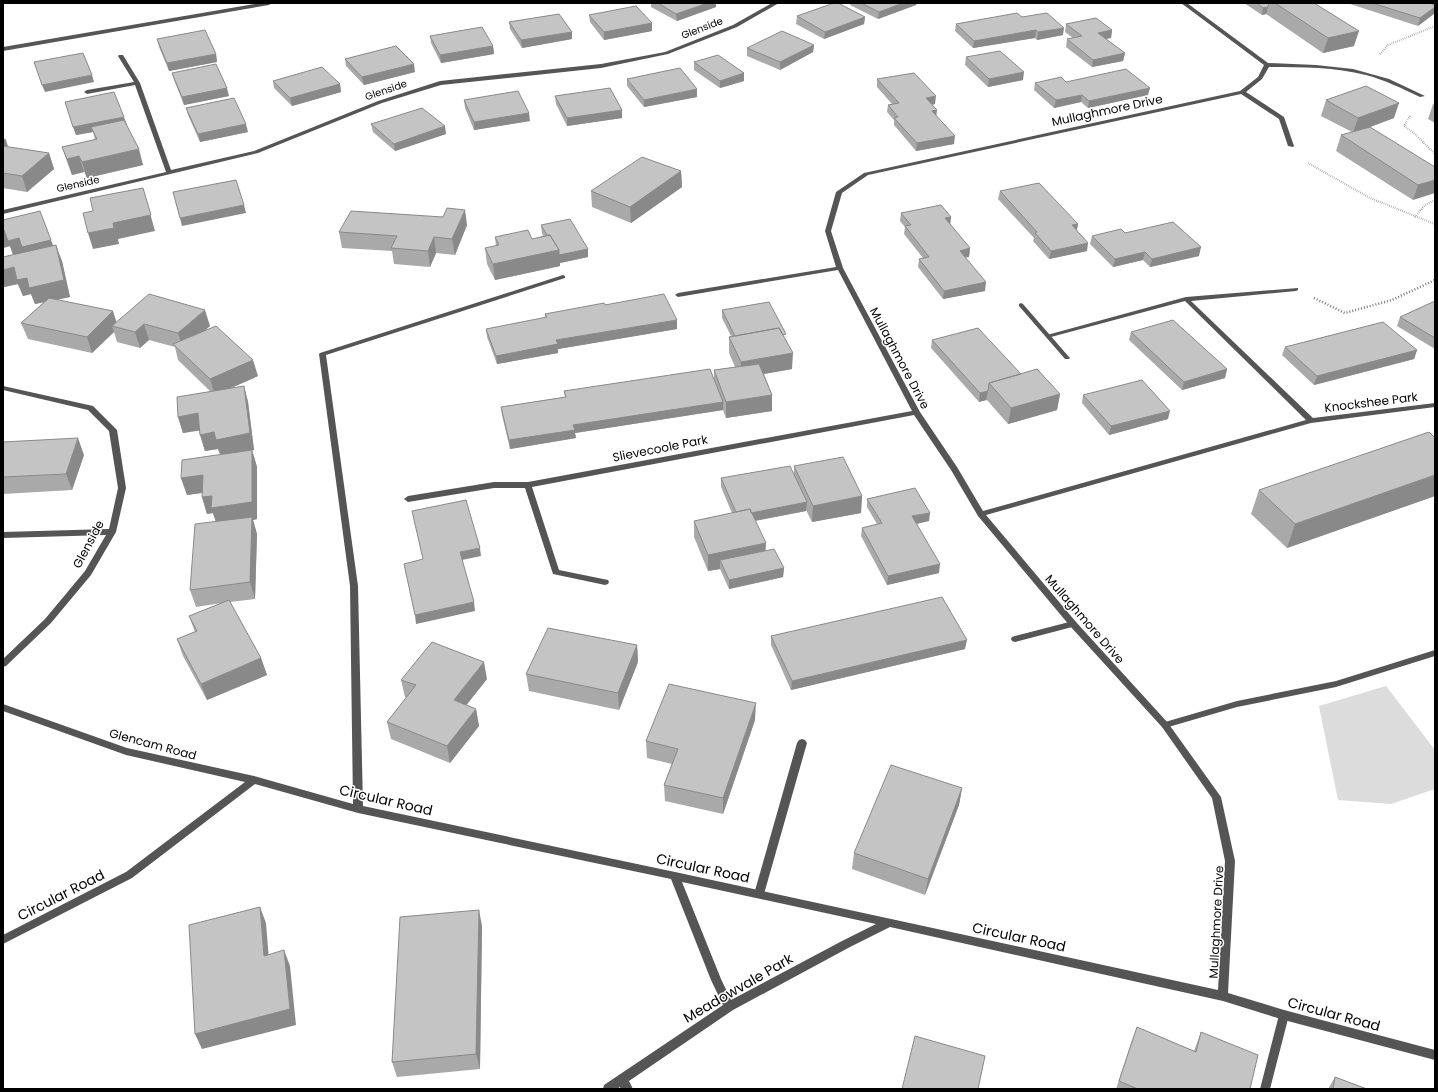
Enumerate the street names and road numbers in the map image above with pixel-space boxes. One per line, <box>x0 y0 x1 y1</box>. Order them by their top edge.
street label: Glenside <box>679 13 725 43</box>
street label: Glenside <box>363 76 409 104</box>
street label: Mullaghmore Drive <box>1050 90 1164 130</box>
street label: Glenside <box>55 172 101 196</box>
street label: Mullaghmore Drive <box>866 304 934 412</box>
street label: Knockshee Park <box>1323 388 1419 416</box>
street label: Slievecoole Park <box>611 430 710 466</box>
street label: Glenside <box>68 517 108 571</box>
street label: Mullaghmore Drive <box>1041 571 1129 667</box>
street label: Glencam Road <box>108 724 198 764</box>
street label: Circular Road <box>337 780 435 820</box>
street label: Circular Road <box>654 848 752 888</box>
street label: Circular Road <box>14 864 108 926</box>
street label: Mullaghmore Drive <box>1205 865 1227 979</box>
street label: Circular Road <box>970 917 1068 957</box>
street label: Meadowvale Park <box>680 948 797 1027</box>
street label: Circular Road <box>1285 992 1383 1036</box>

